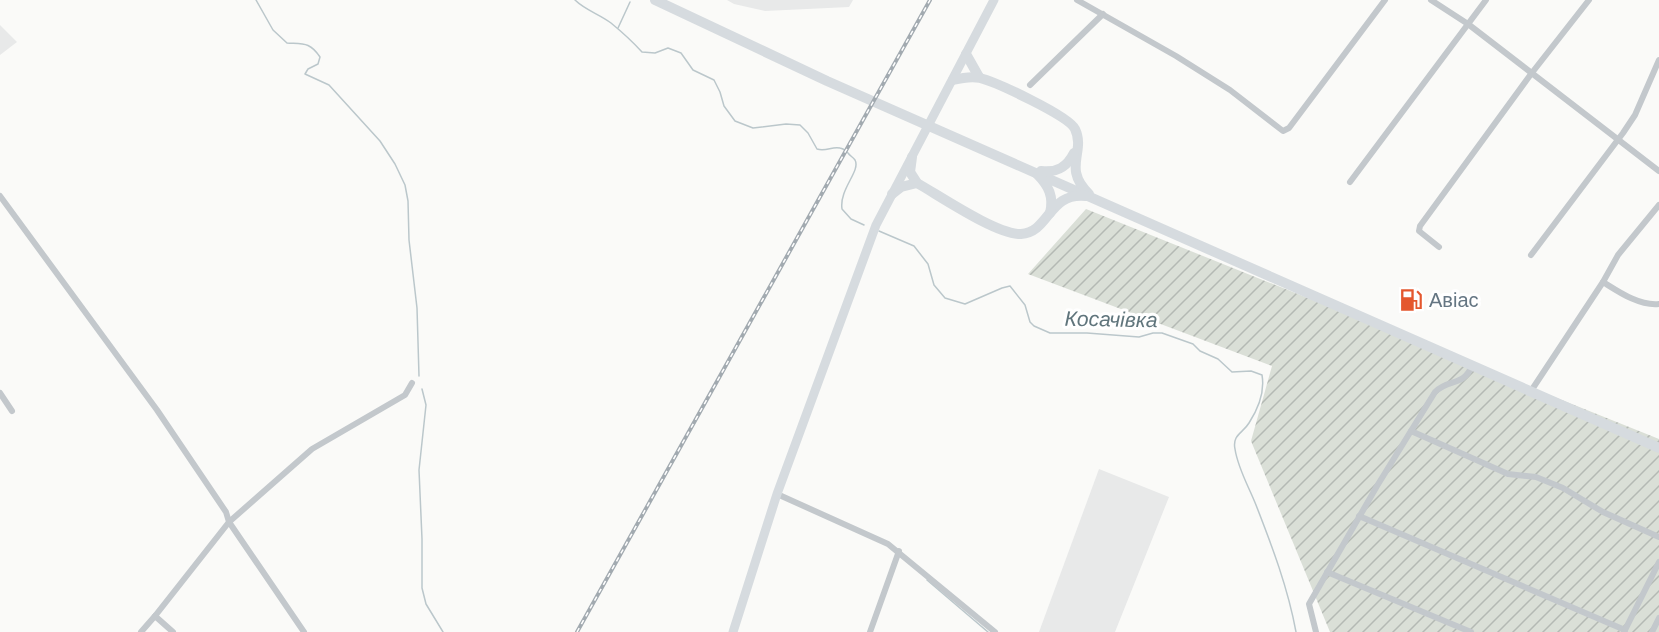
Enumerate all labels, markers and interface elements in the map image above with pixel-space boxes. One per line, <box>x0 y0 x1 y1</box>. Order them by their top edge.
fuel station icon: Авіас <box>1398 287 1424 313</box>
place label: Авіас <box>1429 288 1479 312</box>
water label: Косачівка <box>1064 306 1158 332</box>

